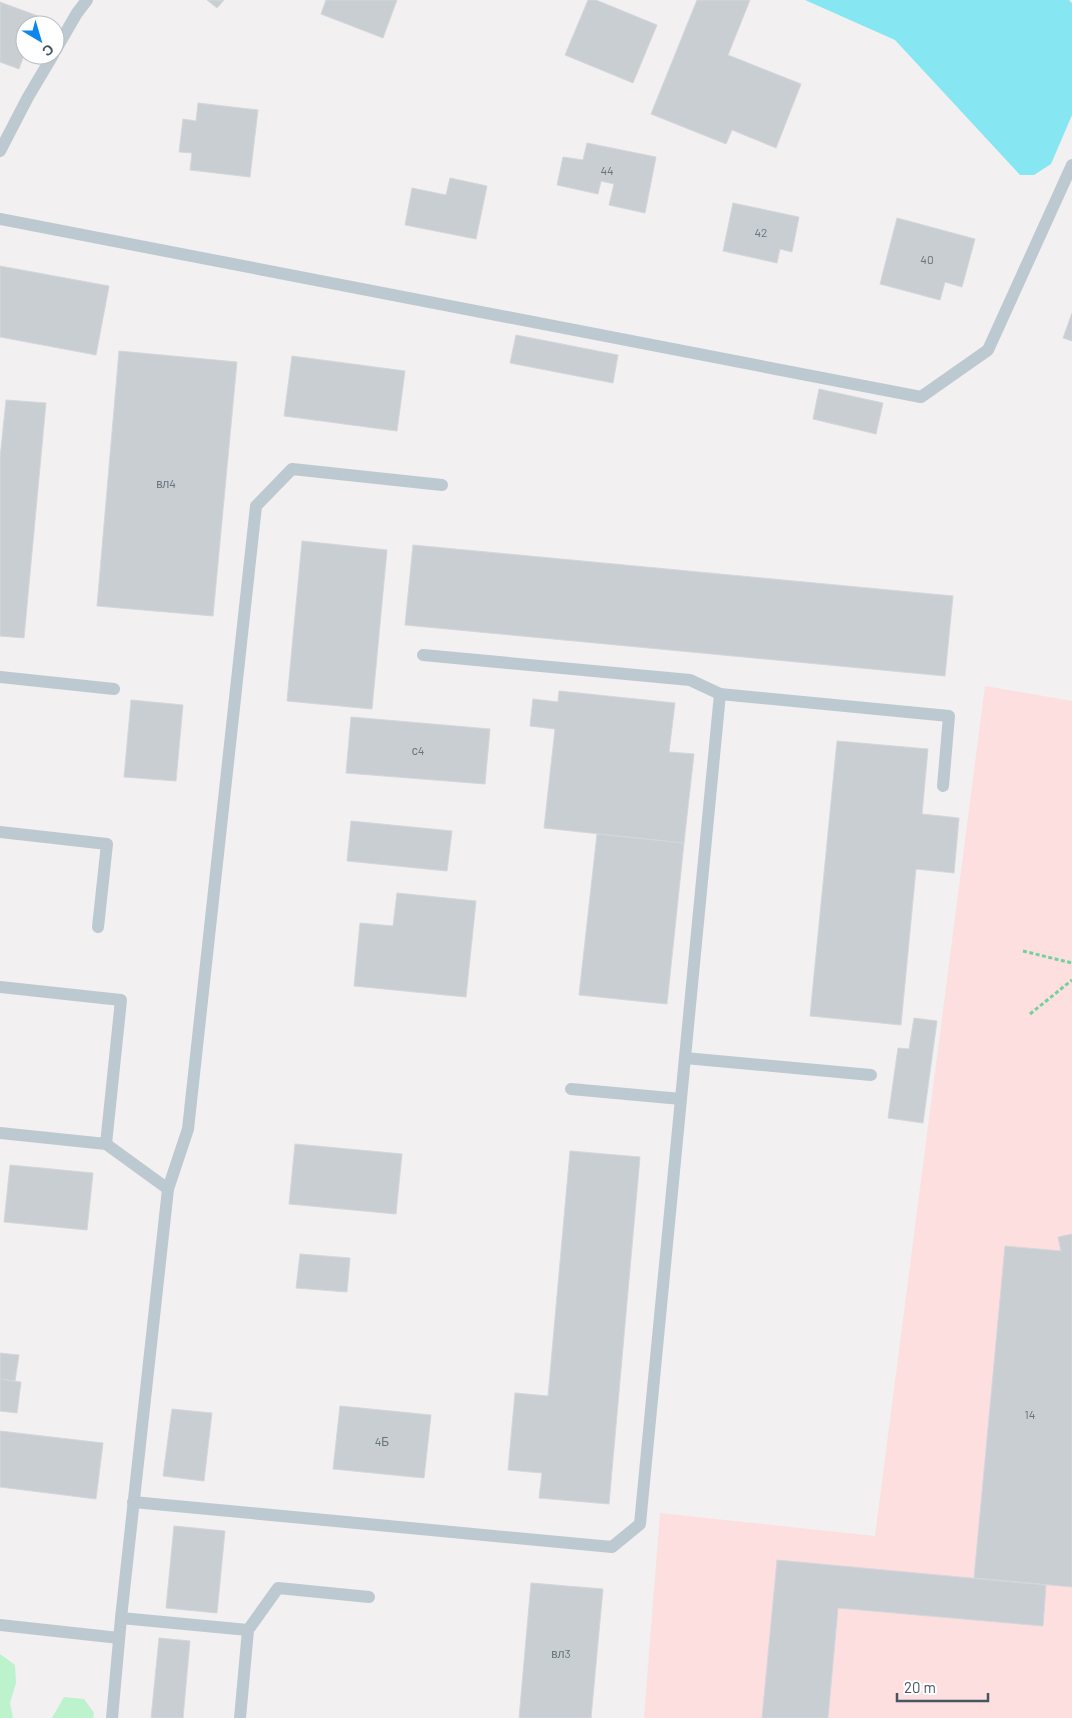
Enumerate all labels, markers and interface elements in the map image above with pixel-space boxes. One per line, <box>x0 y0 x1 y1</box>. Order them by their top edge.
north arrow <box>15 15 65 65</box>
text: С <box>39 41 58 60</box>
house number: 44 <box>600 163 614 177</box>
house number: 42 <box>754 225 768 239</box>
house number: 40 <box>920 252 934 266</box>
house number: вл4 <box>156 476 176 490</box>
house number: с4 <box>412 743 424 757</box>
house number: 14 <box>1025 1407 1035 1421</box>
house number: 4Б <box>375 1434 389 1448</box>
house number: вл3 <box>551 1646 571 1660</box>
scale bar <box>897 1670 988 1702</box>
text: 20 m <box>904 1678 936 1696</box>

